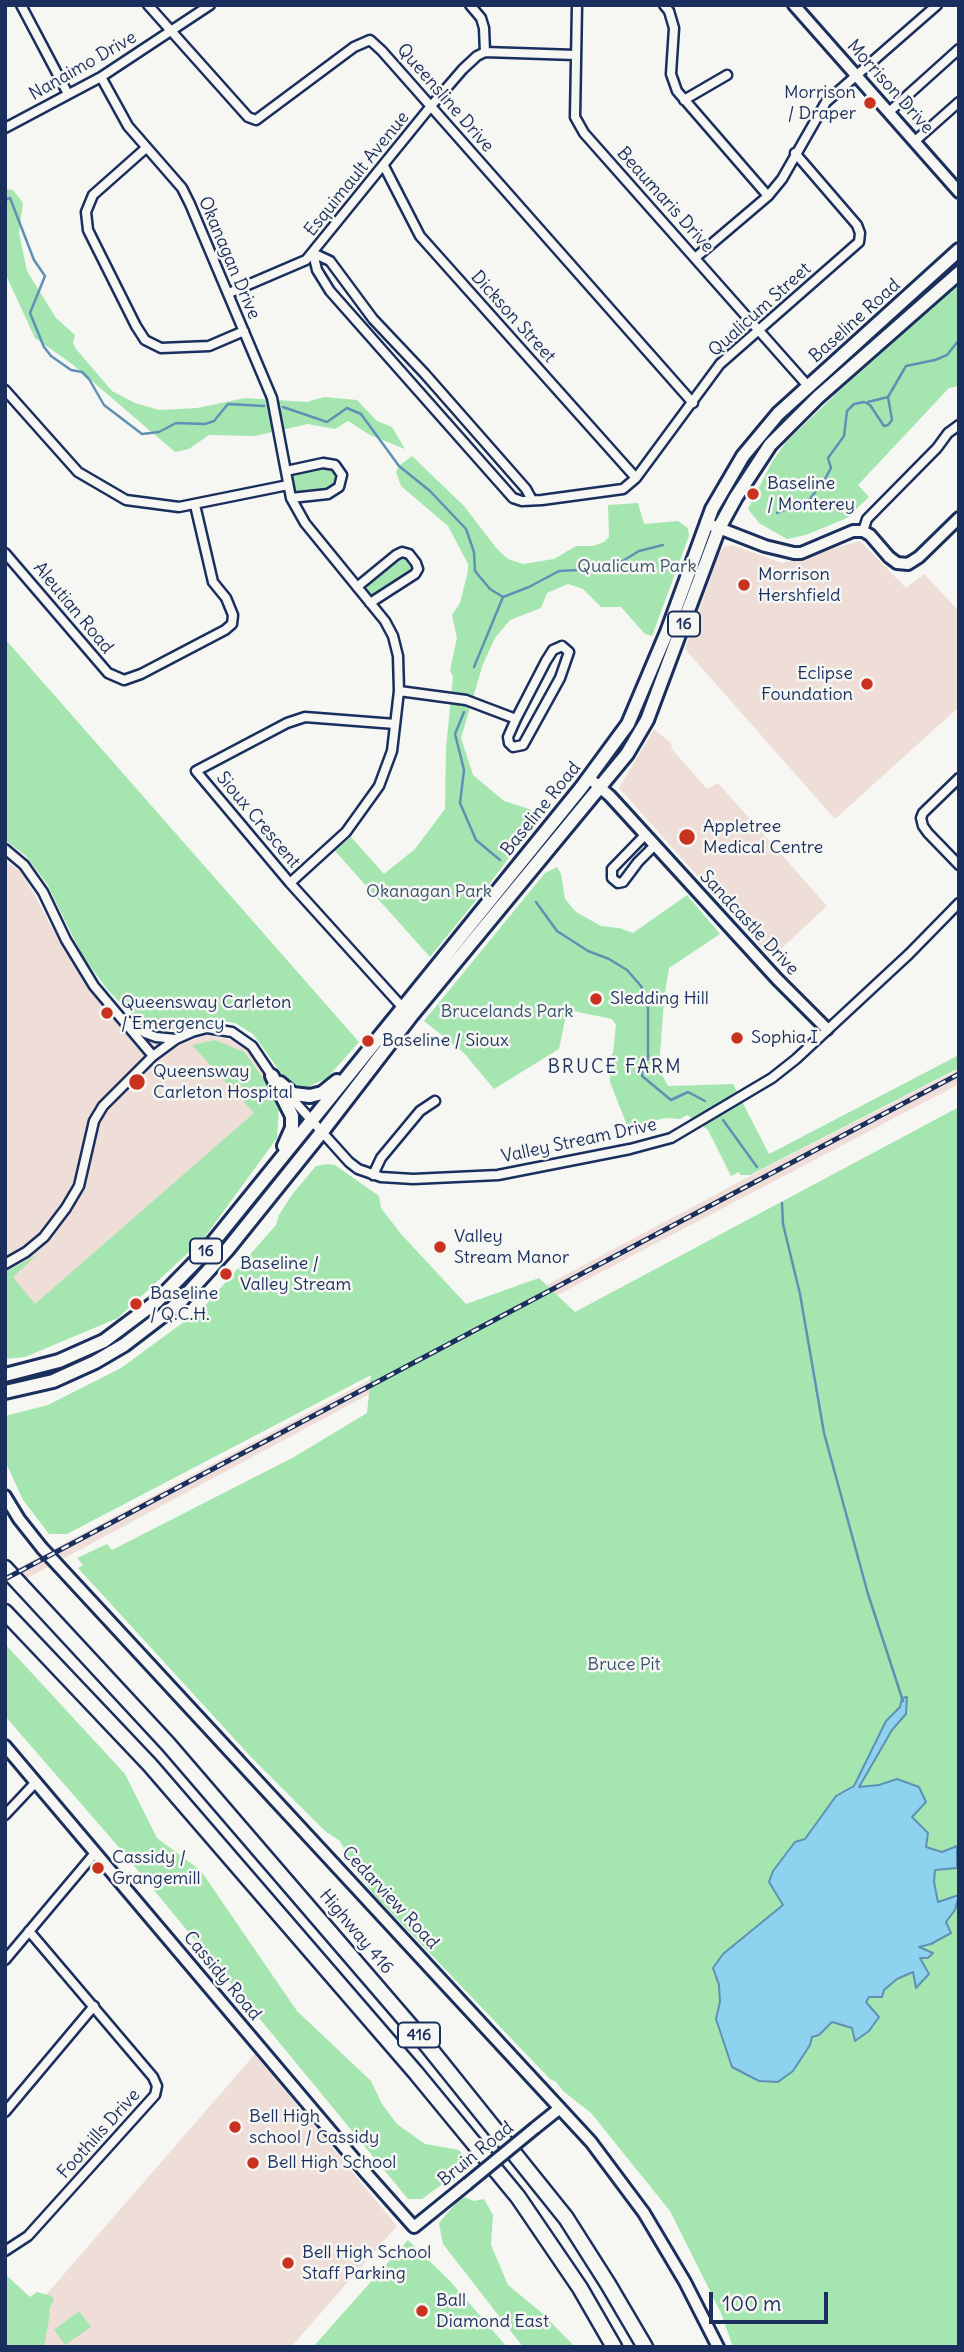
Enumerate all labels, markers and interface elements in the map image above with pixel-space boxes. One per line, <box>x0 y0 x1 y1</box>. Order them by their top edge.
street label: Nanaimo Drive <box>26 27 140 105</box>
street label: Morrison Drive <box>842 36 938 138</box>
street label: Queensline Drive <box>392 39 498 157</box>
place label: Morrison / Draper <box>784 82 856 124</box>
marker: Morrison / Draper <box>862 95 878 111</box>
street label: Esquimault Avenue <box>300 107 414 241</box>
street label: Beaumaris Drive <box>612 143 718 257</box>
street label: Okanagan Drive <box>193 193 265 323</box>
street label: Qualicum Street <box>704 258 816 362</box>
street label: Dickson Street <box>466 267 560 367</box>
street label: Baseline Road <box>805 275 905 367</box>
place label: Baseline / Monterey <box>767 473 855 516</box>
marker: Baseline / Monterey <box>745 486 761 502</box>
park label: Qualicum Park <box>577 556 697 578</box>
street label: Aleutian Road <box>28 558 118 658</box>
place label: Morrison Hershfield <box>758 564 841 606</box>
marker: Morrison Hershfield <box>736 577 752 593</box>
road number: 16 <box>668 611 700 636</box>
place label: Eclipse Foundation <box>761 663 853 706</box>
marker: Eclipse Foundation <box>859 676 875 692</box>
street label: Baseline Road <box>497 758 585 860</box>
street label: Sioux Crescent <box>211 767 305 873</box>
place label: Appletree Medical Centre <box>703 816 823 858</box>
marker: Appletree Medical Centre <box>677 827 697 847</box>
street label: Sandcastle Drive <box>695 866 803 980</box>
park label: Okanagan Park <box>366 881 492 903</box>
place label: Sledding Hill <box>610 988 709 1010</box>
marker: Sledding Hill <box>588 991 604 1007</box>
place label: Queensway Carleton / Emergency <box>121 992 292 1034</box>
park label: Brucelands Park <box>440 1001 574 1023</box>
marker: Queensway Carleton / Emergency <box>99 1005 115 1021</box>
place label: Sophia I <box>751 1027 818 1049</box>
place label: Baseline / Sioux <box>382 1030 509 1052</box>
marker: Sophia I <box>729 1030 745 1046</box>
marker: Baseline / Sioux <box>360 1033 376 1049</box>
district label: BRUCE FARM <box>549 1057 681 1079</box>
place label: Queensway Carleton Hospital <box>153 1061 293 1104</box>
marker: Queensway Carleton Hospital <box>127 1072 147 1092</box>
street label: Valley Stream Drive <box>499 1114 659 1168</box>
place label: Valley Stream Manor <box>454 1226 569 1268</box>
road number: 16 <box>190 1238 222 1264</box>
marker: Valley Stream Manor <box>432 1239 448 1255</box>
place label: Baseline / Valley Stream <box>240 1253 351 1296</box>
marker: Baseline / Valley Stream <box>218 1266 234 1282</box>
place label: Baseline / Q.C.H. <box>150 1283 218 1326</box>
marker: Baseline / Q.C.H. <box>128 1296 144 1312</box>
park label: Bruce Pit <box>587 1654 661 1676</box>
street label: Cedarview Road <box>337 1842 443 1954</box>
place label: Cassidy / Grangemill <box>112 1847 200 1890</box>
marker: Cassidy / Grangemill <box>90 1860 106 1876</box>
street label: Highway 416 <box>314 1885 398 1979</box>
street label: Cassidy Road <box>178 1927 266 2025</box>
road number: 416 <box>398 2022 440 2048</box>
street label: Foothills Drive <box>53 2085 145 2183</box>
place label: Bell High school / Cassidy <box>249 2106 379 2148</box>
street label: Bruin Road <box>434 2117 518 2191</box>
marker: Bell High school / Cassidy <box>227 2119 243 2135</box>
place label: Bell High School <box>267 2152 396 2174</box>
marker: Bell High School <box>245 2155 261 2171</box>
place label: Bell High School Staff Parking <box>302 2242 431 2284</box>
marker: Bell High School Staff Parking <box>280 2255 296 2271</box>
scale bar <box>712 2278 831 2322</box>
place label: Ball Diamond East <box>436 2290 549 2332</box>
text: 100 m <box>722 2290 781 2317</box>
marker: Ball Diamond East <box>414 2303 430 2319</box>

